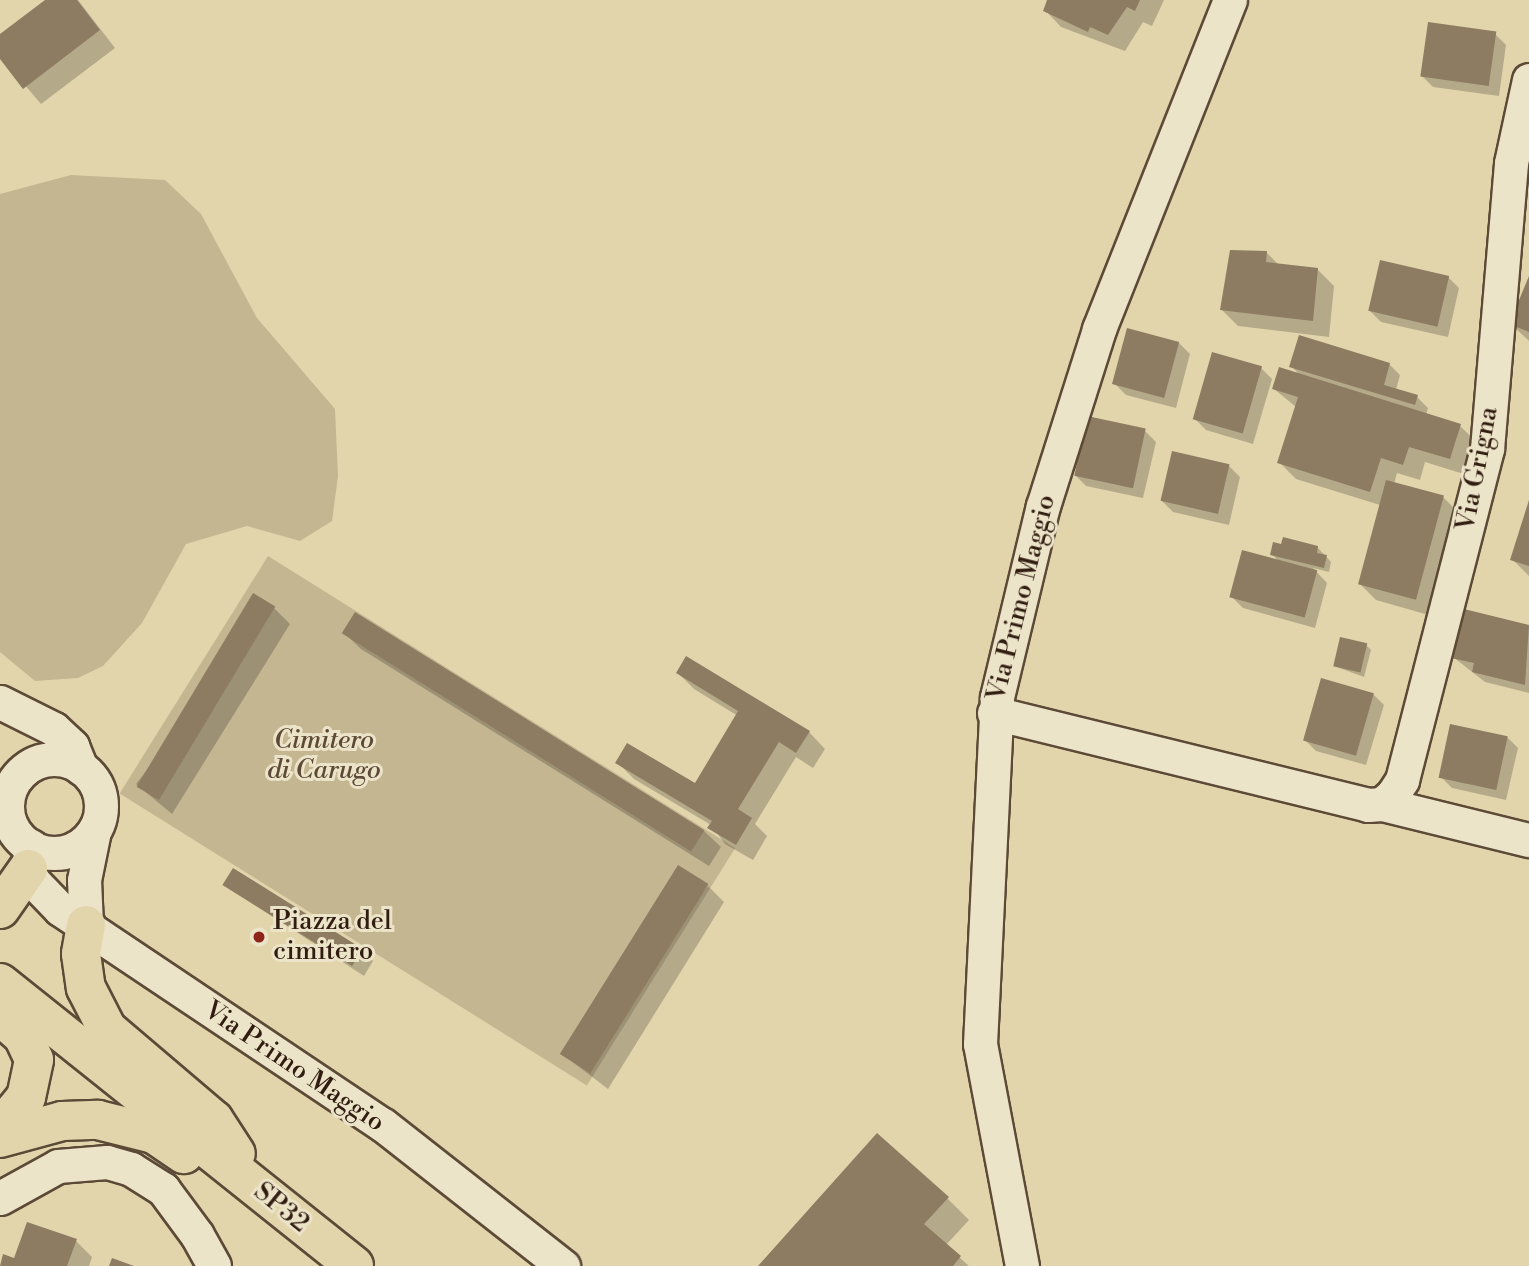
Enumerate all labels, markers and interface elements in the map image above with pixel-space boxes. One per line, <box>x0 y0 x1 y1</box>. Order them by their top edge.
street label: Via Grigna <box>1451 404 1505 534</box>
street label: Via Primo Maggio <box>981 492 1063 704</box>
park label: Cimitero di Carugo <box>267 725 381 786</box>
place label: Piazza del cimitero <box>273 906 392 968</box>
marker: Piazza del cimitero <box>251 929 267 945</box>
street label: Via Primo Maggio <box>198 995 390 1139</box>
street label: SP32 <box>247 1176 315 1240</box>

